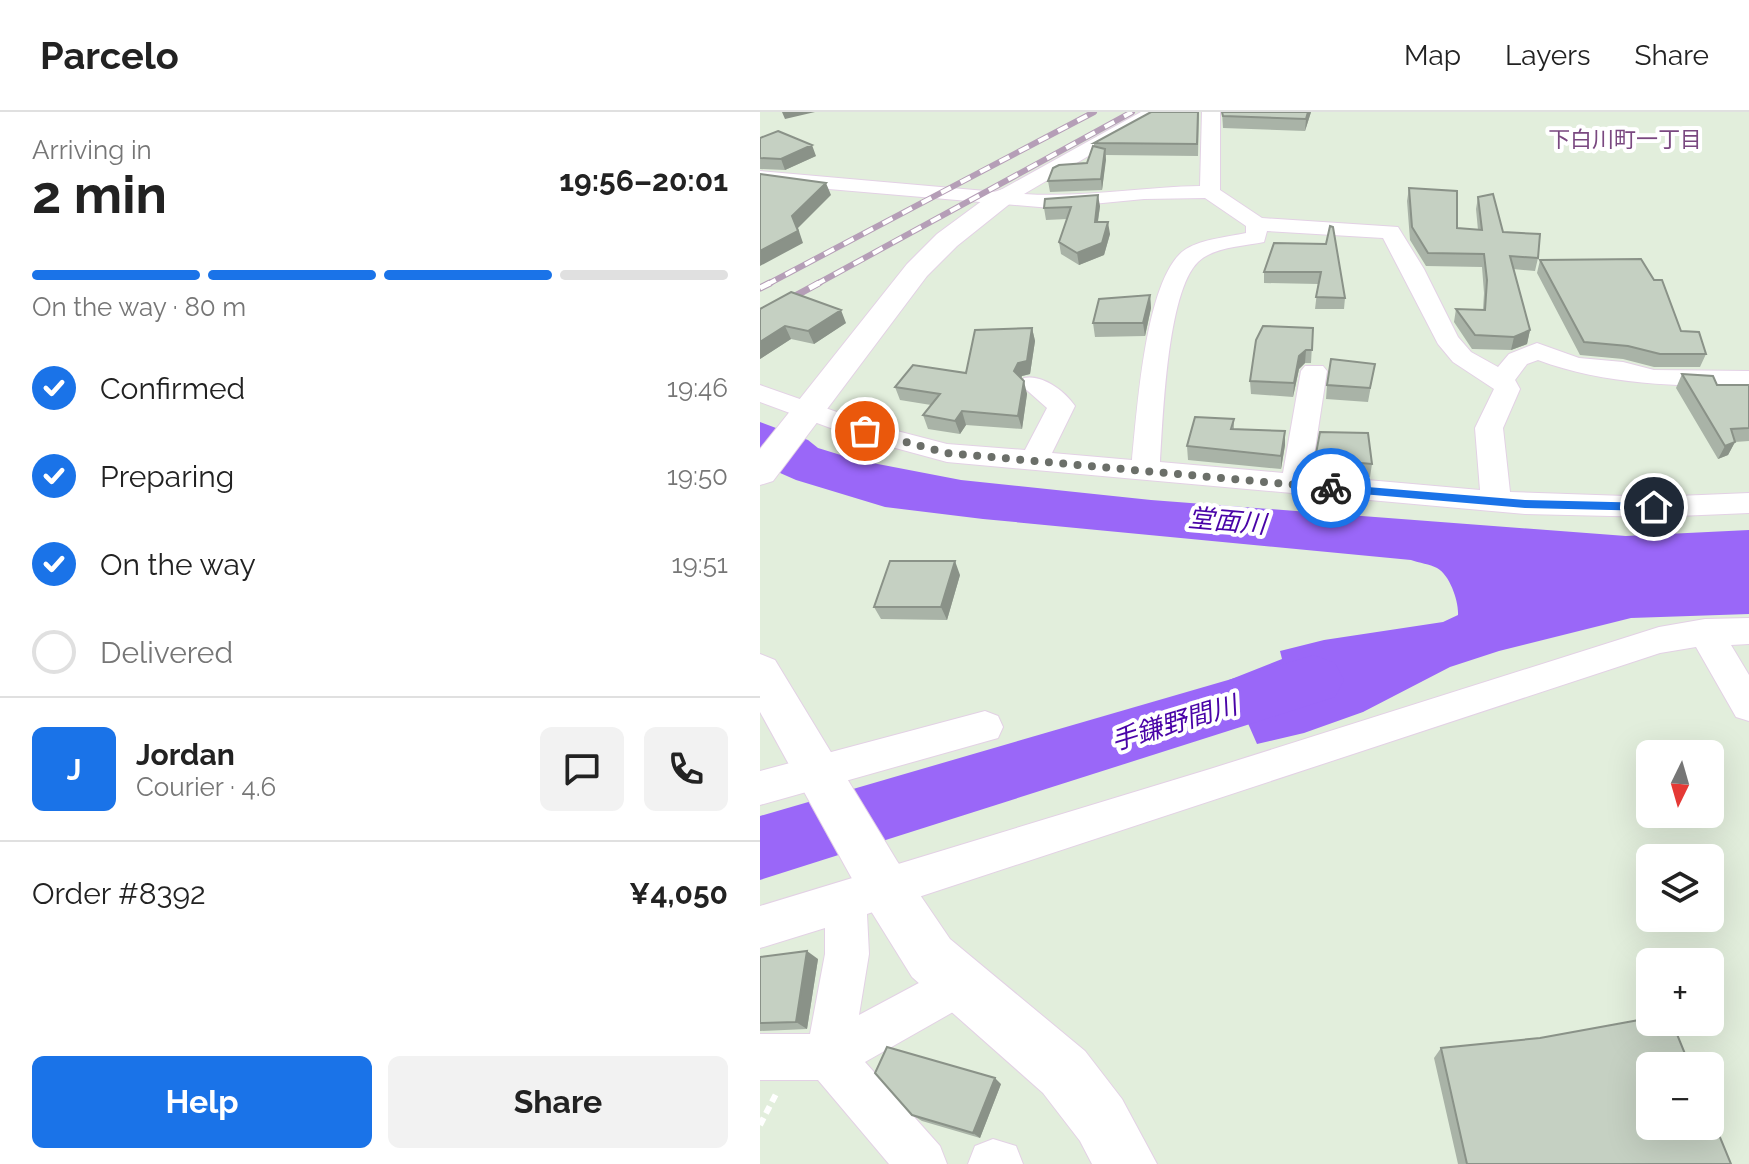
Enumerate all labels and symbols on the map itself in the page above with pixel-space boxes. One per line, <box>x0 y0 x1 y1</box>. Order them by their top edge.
district label: 下白川町一丁目 <box>1548 126 1702 152</box>
pin <box>831 397 899 465</box>
courier <box>1291 448 1371 528</box>
pin <box>1620 473 1688 541</box>
water label: 堂面川 <box>1187 503 1270 540</box>
water label: 手鎌野間川 <box>1107 689 1243 756</box>
north arrow <box>1636 740 1724 828</box>

